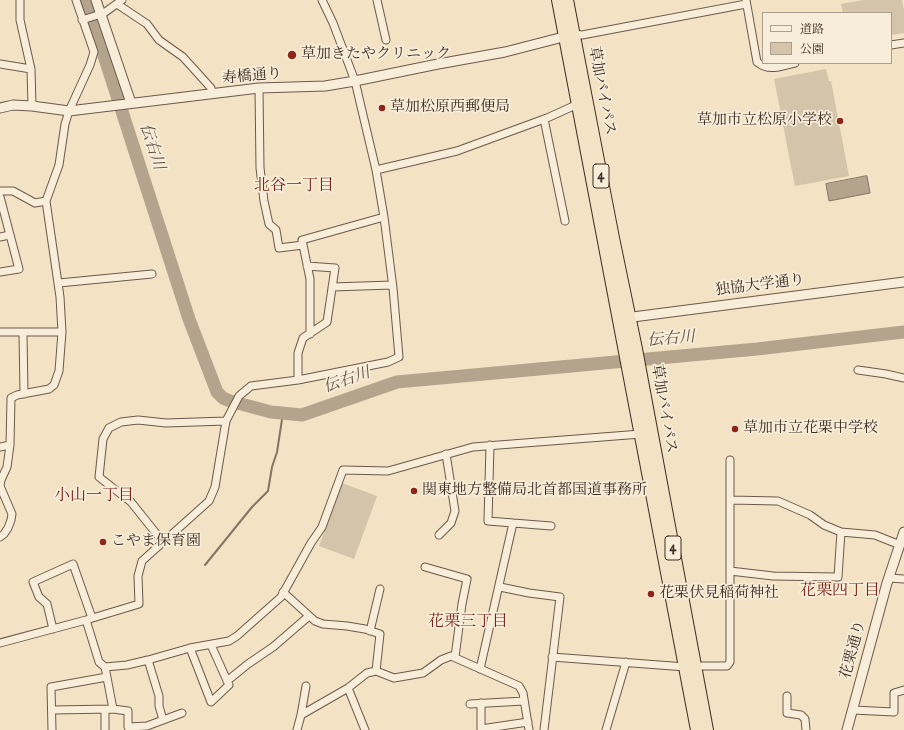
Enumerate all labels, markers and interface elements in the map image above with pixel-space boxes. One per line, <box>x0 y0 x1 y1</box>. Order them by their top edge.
legend <box>762 12 892 64</box>
text: 道路 <box>800 22 824 37</box>
text: 公園 <box>800 42 824 57</box>
street label: 草加バイパス <box>584 45 618 137</box>
place label: 草加きたやクリニック <box>301 46 451 64</box>
marker: 草加きたやクリニック <box>286 49 298 61</box>
street label: 寿橋通り <box>221 65 283 89</box>
place label: 草加松原西郵便局 <box>390 99 510 117</box>
marker: 草加松原西郵便局 <box>377 103 387 113</box>
place label: 草加市立松原小学校 <box>697 112 832 130</box>
marker: 草加市立松原小学校 <box>835 116 845 126</box>
water label: 伝右川 <box>134 121 168 173</box>
road number: 4 <box>593 164 609 188</box>
district label: 北谷一丁目 <box>254 177 334 197</box>
street label: 独協大学通り <box>714 272 806 300</box>
water label: 伝右川 <box>646 328 696 352</box>
street label: 草加バイパス <box>646 363 680 455</box>
water label: 伝右川 <box>321 364 373 398</box>
place label: 草加市立花栗中学校 <box>743 420 878 438</box>
marker: 草加市立花栗中学校 <box>730 424 740 434</box>
place label: 関東地方整備局北首都国道事務所 <box>422 482 647 500</box>
marker: 関東地方整備局北首都国道事務所 <box>409 486 419 496</box>
district label: 小山一丁目 <box>54 487 134 507</box>
place label: こやま保育園 <box>111 533 201 551</box>
road number: 4 <box>665 536 681 560</box>
marker: こやま保育園 <box>98 537 108 547</box>
district label: 花栗四丁目 <box>800 582 880 602</box>
place label: 花栗伏見稲荷神社 <box>659 585 779 603</box>
marker: 花栗伏見稲荷神社 <box>646 589 656 599</box>
district label: 花栗三丁目 <box>428 613 508 633</box>
street label: 花栗通り <box>838 619 870 681</box>

